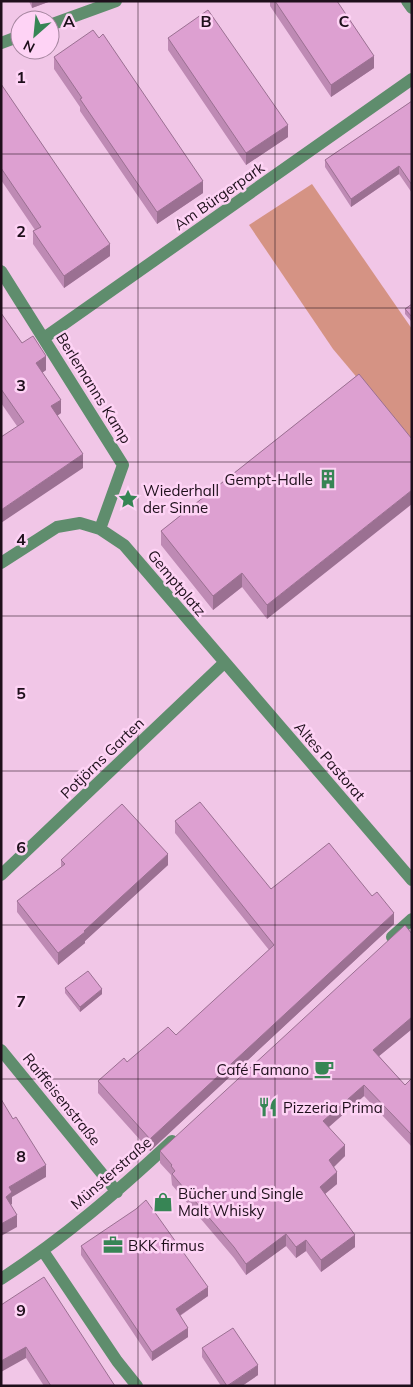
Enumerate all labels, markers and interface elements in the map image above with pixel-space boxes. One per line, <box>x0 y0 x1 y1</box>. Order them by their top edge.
north arrow <box>10 10 60 60</box>
text: A <box>63 11 75 31</box>
text: B <box>200 11 212 31</box>
text: C <box>339 11 350 31</box>
text: N <box>20 36 38 57</box>
text: 1 <box>16 67 26 87</box>
street label: Am Bürgerpark <box>170 158 268 234</box>
text: 2 <box>16 221 26 241</box>
street label: Berlemanns Kamp <box>52 329 136 447</box>
text: 3 <box>16 375 26 395</box>
building icon: Gempt-Halle <box>317 468 339 490</box>
place label: Gempt-Halle <box>224 470 313 489</box>
place label: Wiederhall der Sinne <box>143 481 219 517</box>
place icon: Wiederhall der Sinne <box>117 488 139 510</box>
text: 4 <box>16 529 26 549</box>
street label: Gemptplatz <box>144 546 210 620</box>
text: 5 <box>16 683 26 703</box>
street label: Potjörns Garten <box>56 713 148 803</box>
street label: Altes Pastorat <box>291 718 369 804</box>
text: 6 <box>16 837 26 857</box>
text: 7 <box>16 991 26 1011</box>
street label: Raiffeisenstraße <box>19 1049 105 1149</box>
cafe icon: Café Famano <box>313 1058 335 1080</box>
place label: Café Famano <box>216 1060 309 1079</box>
restaurant icon: Pizzeria Prima <box>257 1096 279 1118</box>
place label: Pizzeria Prima <box>283 1098 383 1117</box>
street label: Münsterstraße <box>67 1133 155 1213</box>
text: 8 <box>16 1146 26 1166</box>
place label: Bücher und Single Malt Whisky <box>178 1184 303 1220</box>
shop icon: Bücher und Single Malt Whisky <box>152 1191 174 1213</box>
office icon: BKK firmus <box>102 1234 124 1256</box>
place label: BKK firmus <box>128 1236 204 1255</box>
text: 9 <box>16 1300 26 1320</box>

